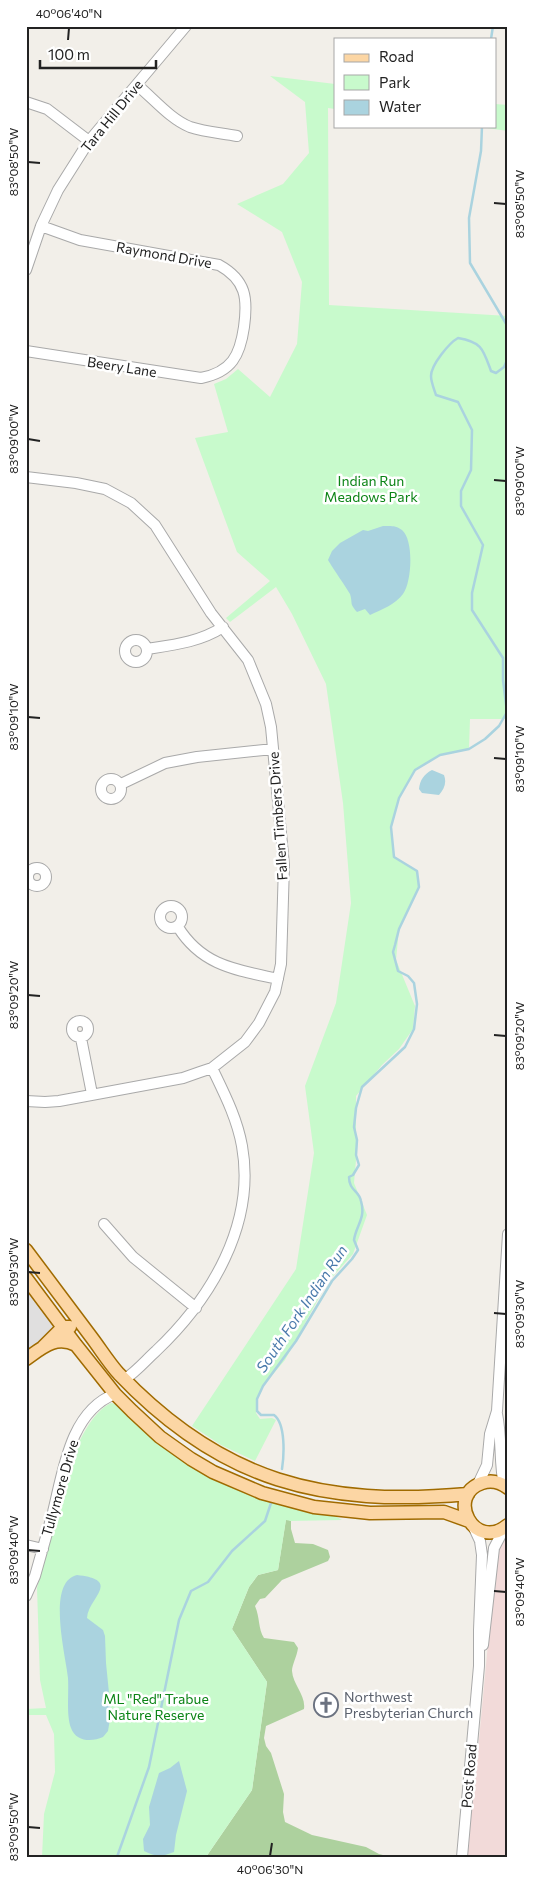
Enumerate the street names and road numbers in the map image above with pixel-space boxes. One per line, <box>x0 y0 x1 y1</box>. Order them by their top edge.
street label: Tara Hill Drive <box>77 76 146 155</box>
street label: Raymond Drive <box>115 238 213 271</box>
street label: Beery Lane <box>86 353 158 380</box>
street label: Fallen Timbers Drive <box>265 751 290 881</box>
street label: Tullymore Drive <box>38 1438 81 1538</box>
street label: Post Road <box>457 1743 480 1809</box>

